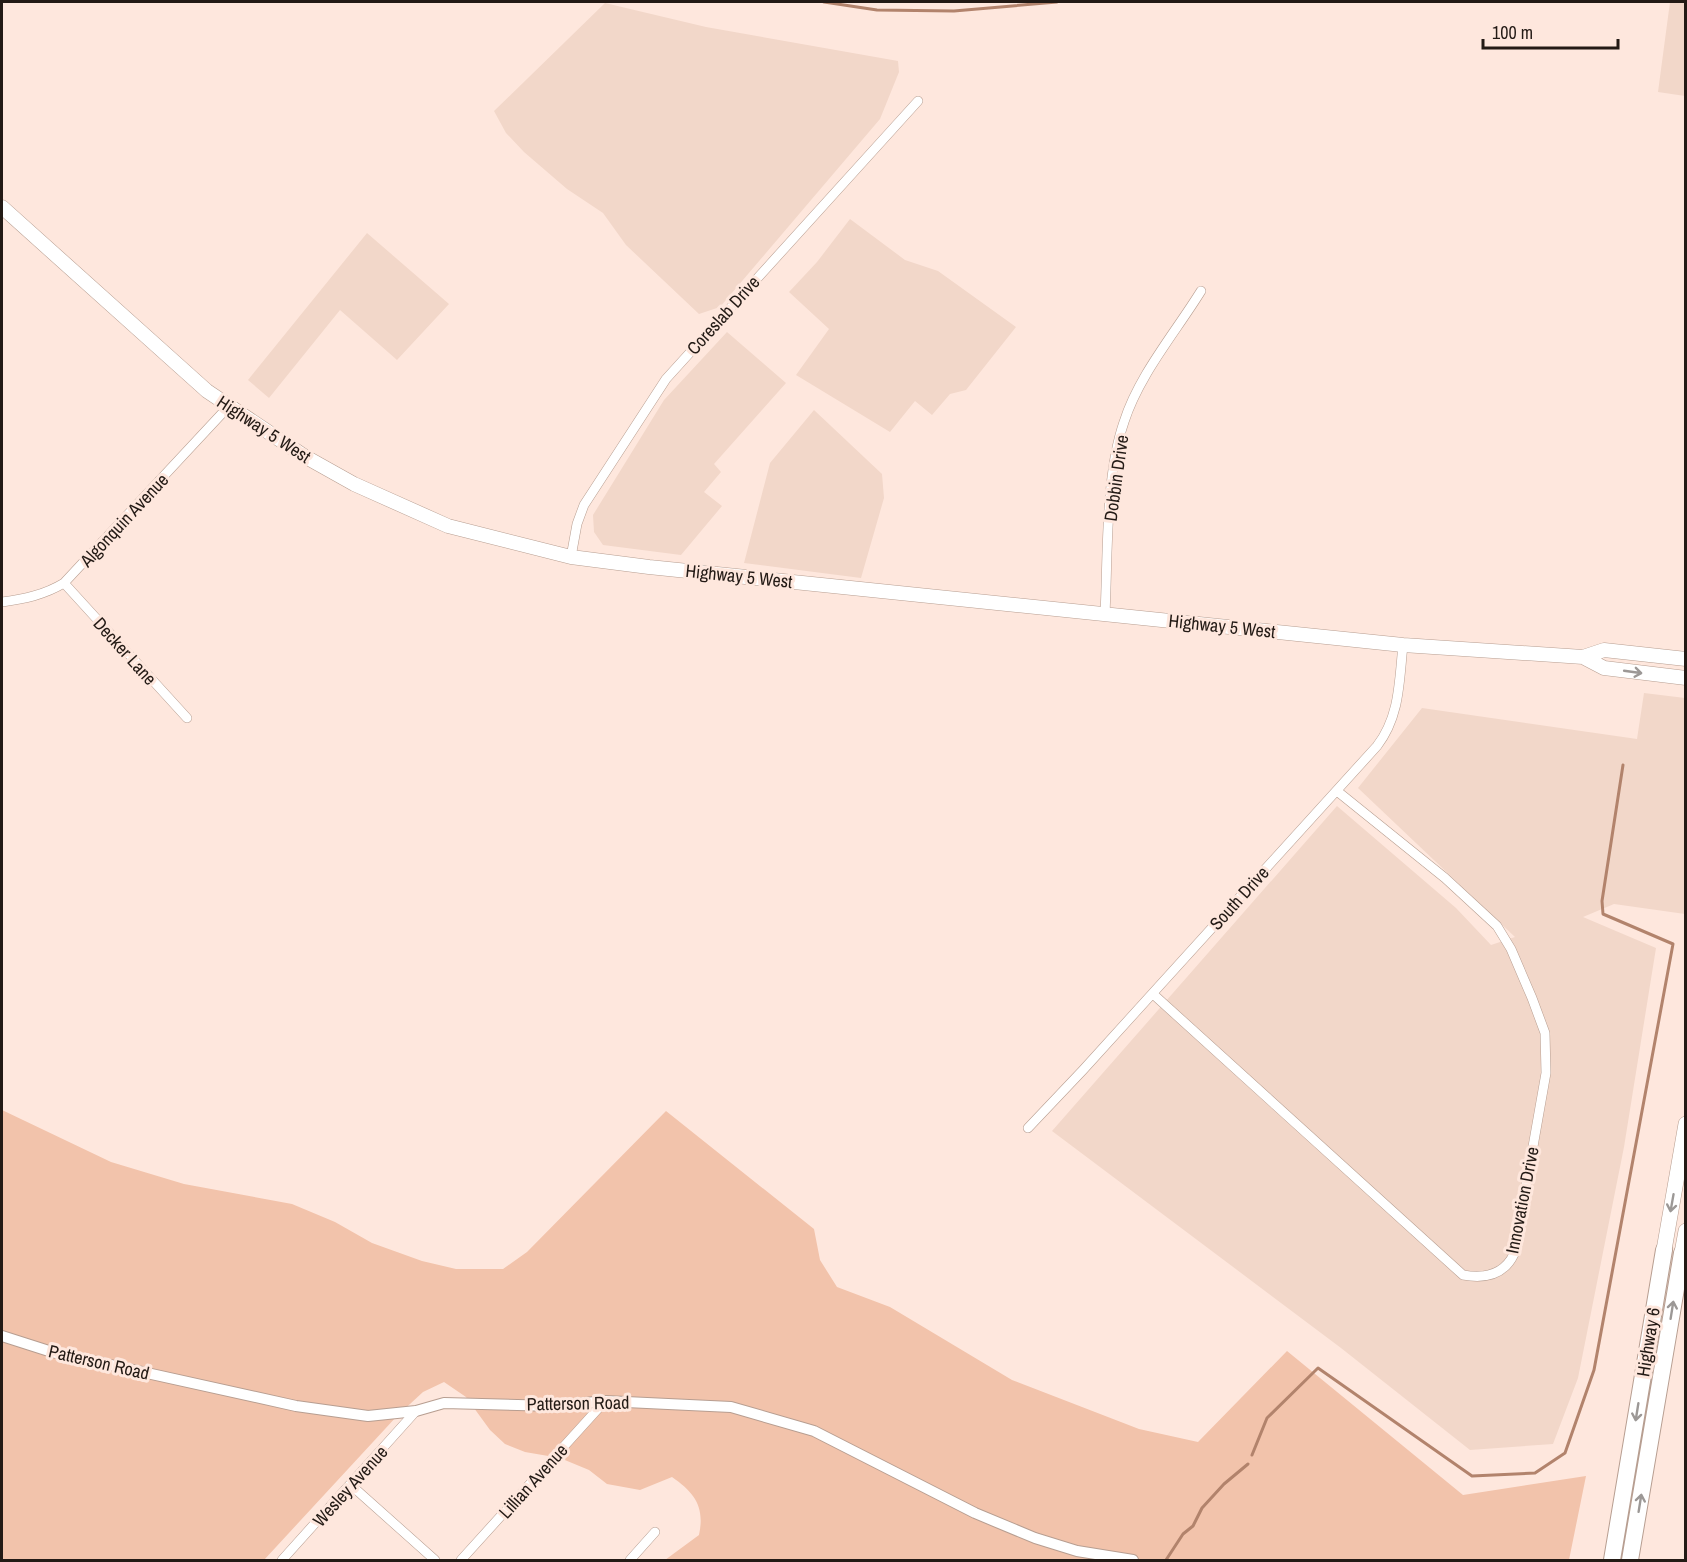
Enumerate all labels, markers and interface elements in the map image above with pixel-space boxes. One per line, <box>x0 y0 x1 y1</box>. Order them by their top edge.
scale bar <box>1483 12 1618 50</box>
text: 100 m <box>1492 20 1533 45</box>
street label: Coreslab Drive <box>681 270 765 360</box>
street label: Highway 5 West <box>212 389 316 469</box>
street label: Dobbin Drive <box>1098 433 1134 523</box>
street label: Algonquin Avenue <box>73 468 174 573</box>
street label: Highway 5 West <box>684 558 794 594</box>
street label: Highway 5 West <box>1167 608 1277 644</box>
street label: Decker Lane <box>88 612 162 690</box>
one-way arrow <box>1623 667 1642 678</box>
street label: South Drive <box>1204 861 1274 935</box>
street label: Innovation Drive <box>1499 1144 1545 1256</box>
one-way arrow <box>1666 1192 1677 1212</box>
one-way arrow <box>1667 1301 1678 1321</box>
street label: Highway 6 <box>1630 1306 1666 1378</box>
street label: Patterson Road <box>46 1338 152 1386</box>
street label: Patterson Road <box>527 1390 629 1416</box>
one-way arrow <box>1631 1401 1642 1421</box>
street label: Lillian Avenue <box>493 1438 573 1524</box>
street label: Wesley Avenue <box>307 1440 393 1532</box>
one-way arrow <box>1635 1493 1646 1513</box>

